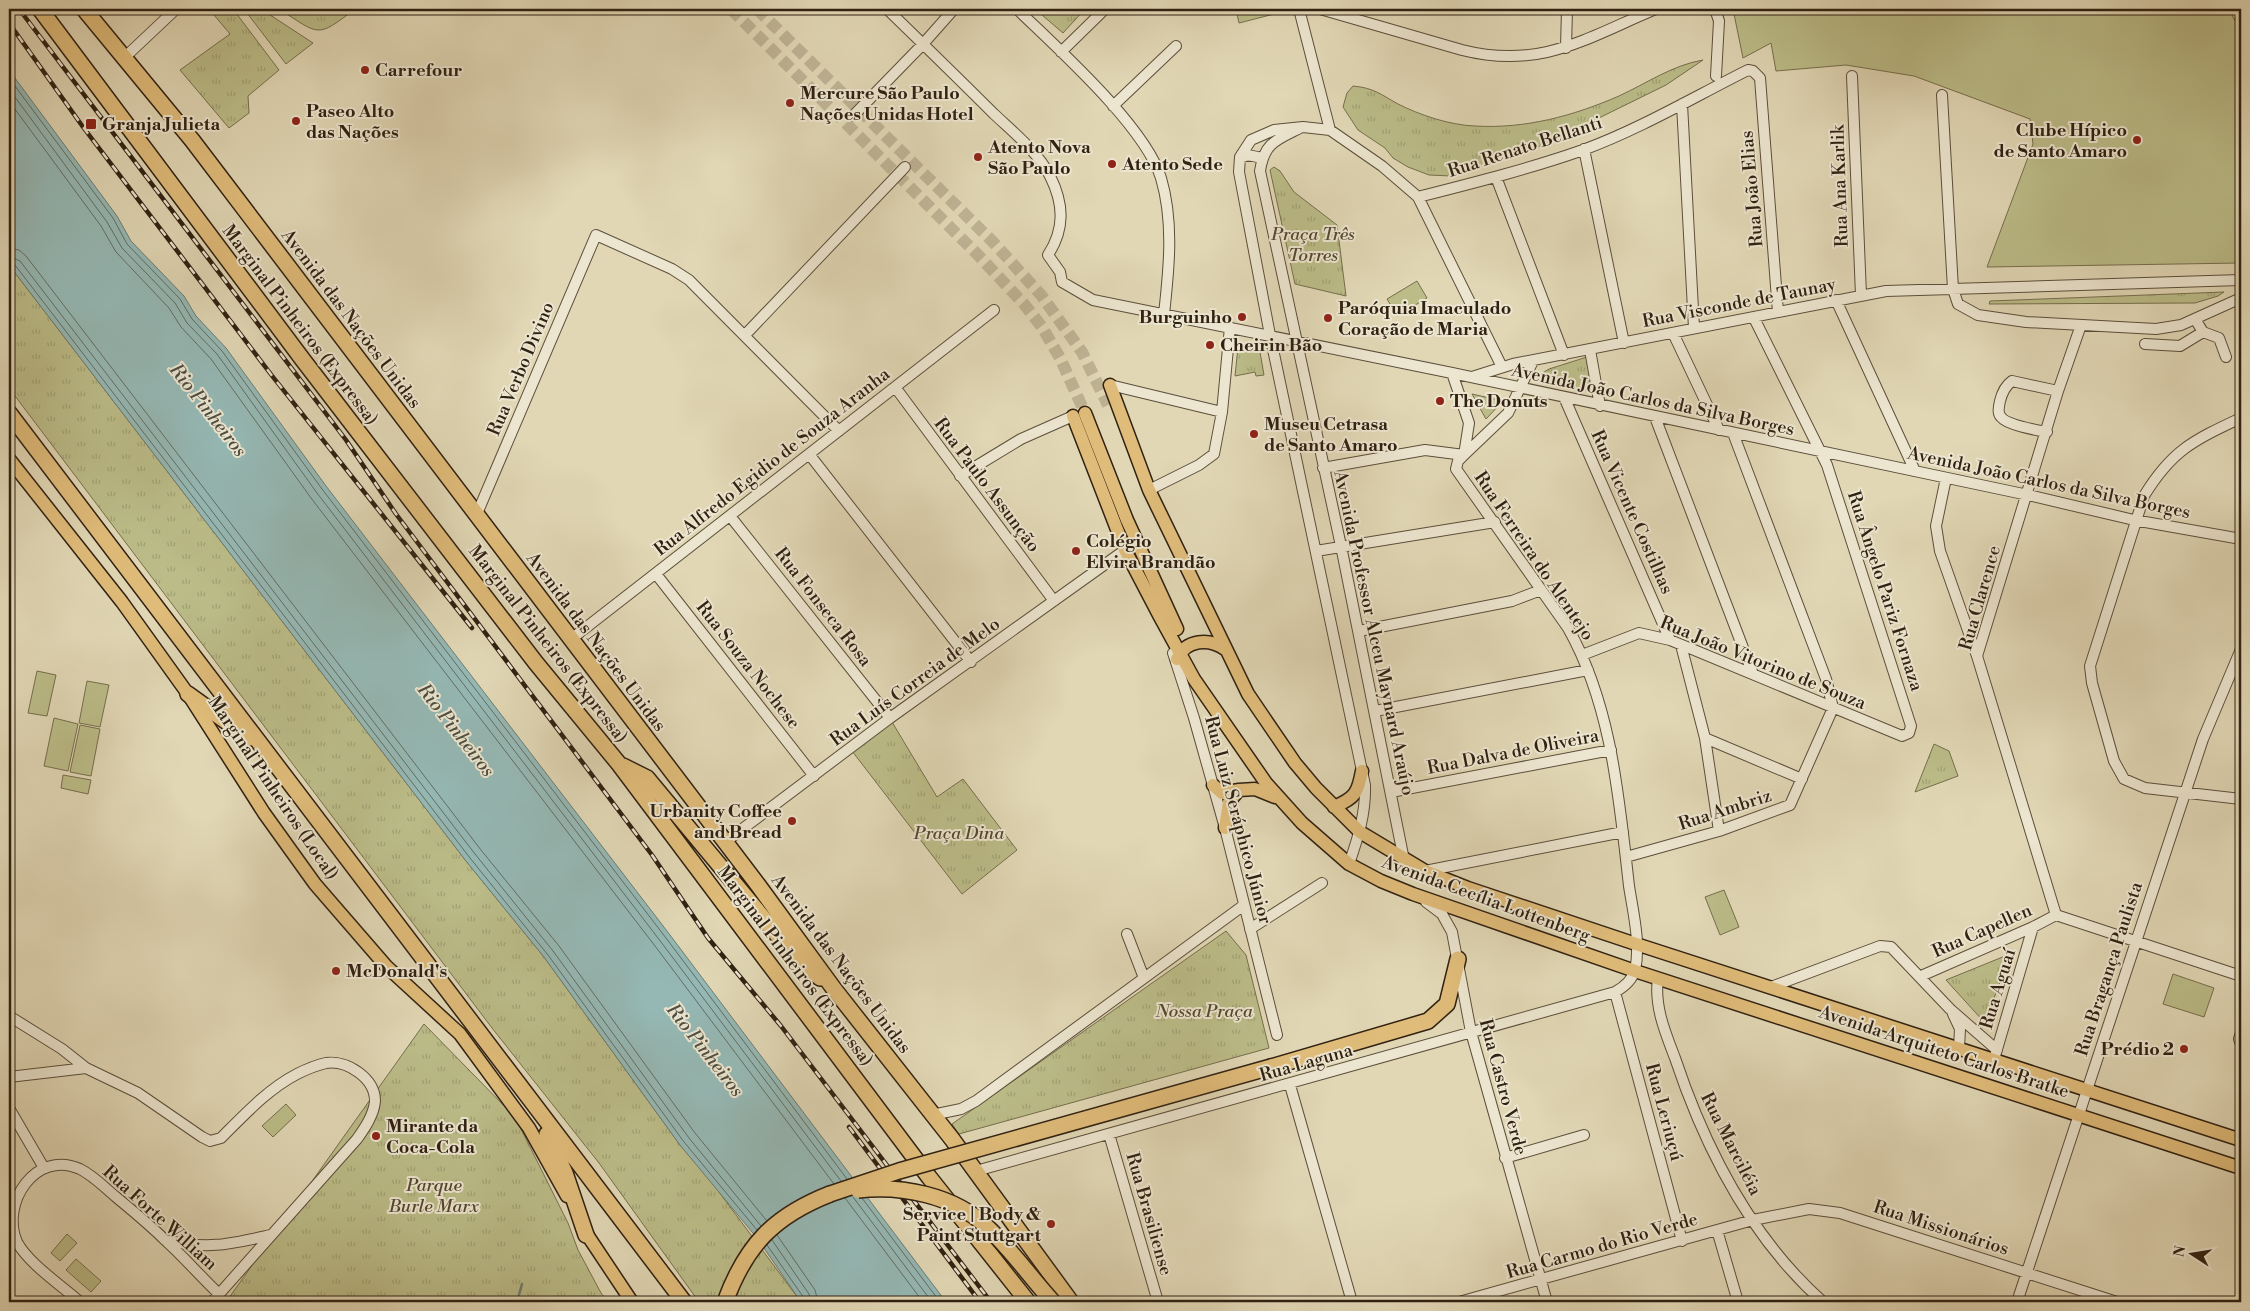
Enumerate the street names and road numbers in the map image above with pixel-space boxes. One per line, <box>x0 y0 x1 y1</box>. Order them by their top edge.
street label: Rua Renato Bellanti <box>1445 111 1605 183</box>
street label: Rua Ana Karlik <box>1826 123 1854 248</box>
street label: Rua João Elias <box>1735 130 1769 248</box>
street label: Marginal Pinheiros (Expressa) <box>217 220 383 430</box>
street label: Avenida das Nações Unidas <box>275 224 426 413</box>
street label: Rua Visconde de Taunay <box>1640 273 1838 333</box>
street label: Rua Verbo Divino <box>482 299 560 439</box>
street label: Avenida João Carlos da Silva Borges <box>1508 359 1797 441</box>
street label: Rua Alfredo Egidio de Souza Aranha <box>649 362 895 561</box>
street label: Rua Paulo Assunção <box>929 413 1045 557</box>
street label: Rua Vicente Costilhas <box>1585 426 1679 598</box>
street label: Avenida João Carlos da Silva Borges <box>1904 442 2193 524</box>
street label: Avenida Professor Alceu Maynard Araújo <box>1328 467 1420 798</box>
street label: Rua Ferreira do Alentejo <box>1469 467 1599 645</box>
street label: Rua Ângelo Pariz Fornaza <box>1842 488 1929 695</box>
street label: Marginal Pinheiros (Expressa) <box>463 540 633 748</box>
street label: Rua Fonseca Rosa <box>769 543 877 672</box>
street label: Rua Clarence <box>1954 543 2006 653</box>
street label: Avenida das Nações Unidas <box>520 547 671 736</box>
street label: Rua Souza Nochese <box>691 596 805 734</box>
street label: Rua João Vitorino de Souza <box>1657 611 1870 715</box>
street label: Rua Luís Correia de Melo <box>825 613 1005 751</box>
street label: Marginal Pinheiros (Local) <box>203 691 343 885</box>
street label: Rua Luiz Seráphico Júnior <box>1199 713 1277 927</box>
street label: Rua Dalva de Oliveira <box>1425 724 1602 780</box>
street label: Rua Ambriz <box>1676 784 1774 836</box>
street label: Avenida Cecília Lottenberg <box>1378 850 1594 948</box>
street label: Marginal Pinheiros (Expressa) <box>712 861 878 1071</box>
street label: Avenida das Nações Unidas <box>765 869 916 1058</box>
street label: Rua Bragança Paulista <box>2070 878 2148 1059</box>
street label: Rua Capellen <box>1928 899 2036 963</box>
street label: Rua Aguaí <box>1975 945 2021 1032</box>
street label: Avenida Arquiteto Carlos Bratke <box>1815 1000 2072 1103</box>
street label: Rua Castro Verde <box>1474 1016 1532 1158</box>
street label: Rua Laguna <box>1257 1038 1356 1087</box>
street label: Rua Leriuçú <box>1640 1061 1688 1164</box>
street label: Rua Marciléia <box>1695 1089 1767 1200</box>
street label: Rua Brasiliense <box>1120 1150 1178 1278</box>
street label: Rua Forte William <box>98 1160 222 1276</box>
street label: Rua Missionários <box>1870 1195 2012 1261</box>
street label: Rua Carmo do Rio Verde <box>1504 1208 1700 1284</box>

